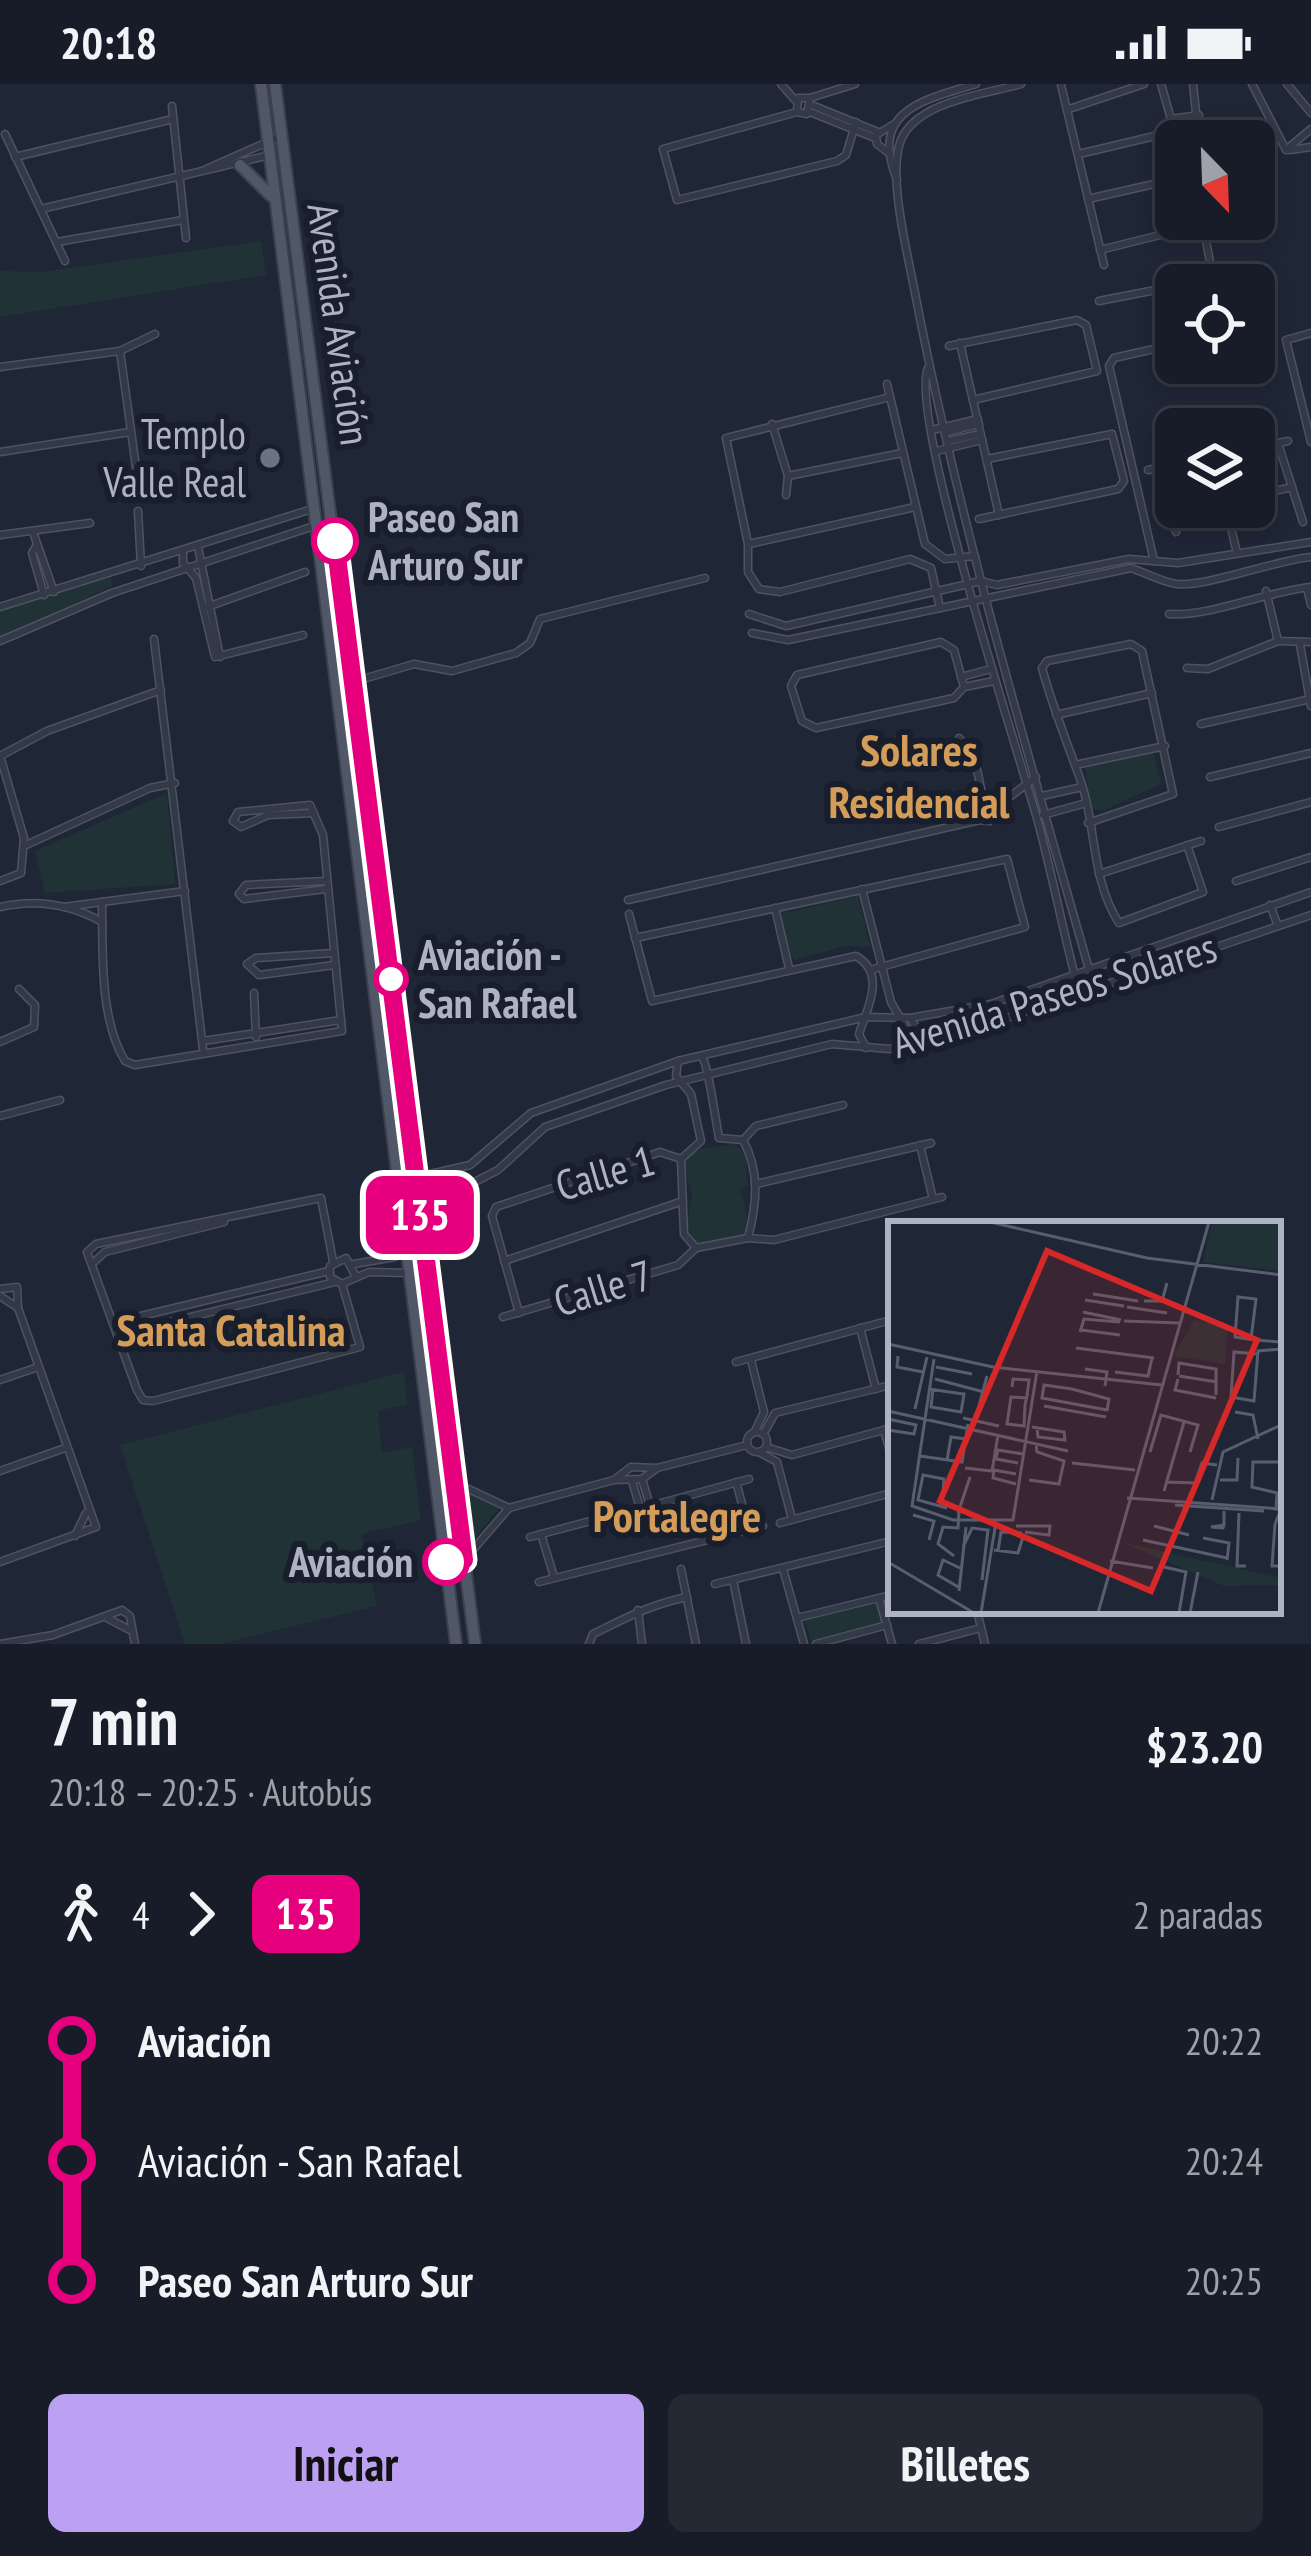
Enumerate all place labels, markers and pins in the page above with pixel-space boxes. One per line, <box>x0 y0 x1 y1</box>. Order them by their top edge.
place label: Templo Valle Real <box>102 406 246 509</box>
marker: Templo Valle Real <box>257 445 283 471</box>
place label: Paseo San Arturo Sur <box>367 489 523 592</box>
marker: Paseo San Arturo Sur <box>313 519 357 563</box>
place label: Aviación - San Rafael <box>417 927 577 1030</box>
marker: Aviación - San Rafael <box>375 963 407 995</box>
place label: Aviación <box>288 1534 413 1589</box>
marker: Aviación <box>424 1540 468 1584</box>

